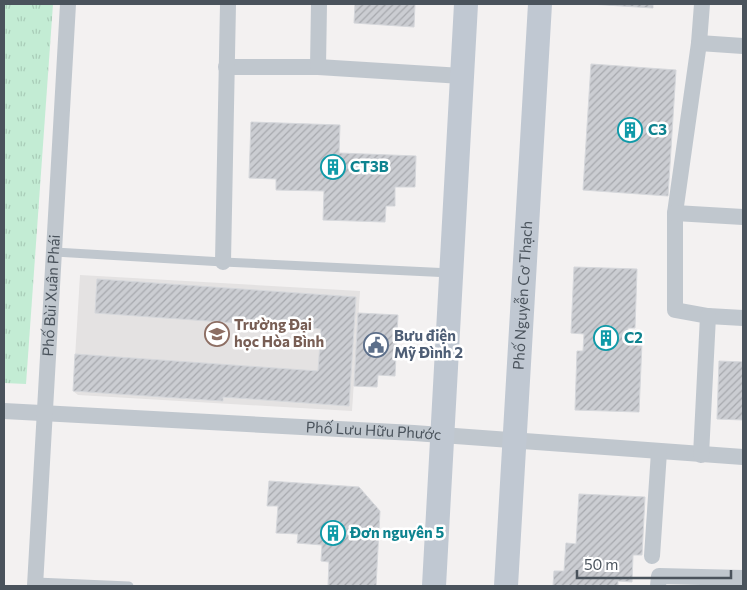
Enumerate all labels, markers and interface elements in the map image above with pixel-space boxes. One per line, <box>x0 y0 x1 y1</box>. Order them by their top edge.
building icon: C3 <box>617 117 643 143</box>
place label: C3 <box>648 120 667 138</box>
building icon: CT3B <box>320 154 346 180</box>
place label: CT3B <box>350 157 389 175</box>
street label: Phố Nguyễn Cơ Thạch <box>509 220 535 371</box>
street label: Phố Bùi Xuân Phái <box>38 234 63 357</box>
place label: Trường Đại học Hòa Bình <box>234 315 324 351</box>
school or university icon: Trường Đại học Hòa Bình <box>204 321 230 347</box>
building icon: C2 <box>593 325 619 351</box>
place label: Bưu điện Mỹ Đình 2 <box>394 326 463 361</box>
place label: C2 <box>624 328 643 346</box>
public building icon: Bưu điện Mỹ Đình 2 <box>363 332 389 358</box>
street label: Phố Lưu Hữu Phước <box>305 417 442 443</box>
building icon: Đơn nguyên 5 <box>320 520 346 546</box>
place label: Đơn nguyên 5 <box>349 523 444 541</box>
scale bar <box>577 548 731 580</box>
text: 50 m <box>584 555 618 573</box>

